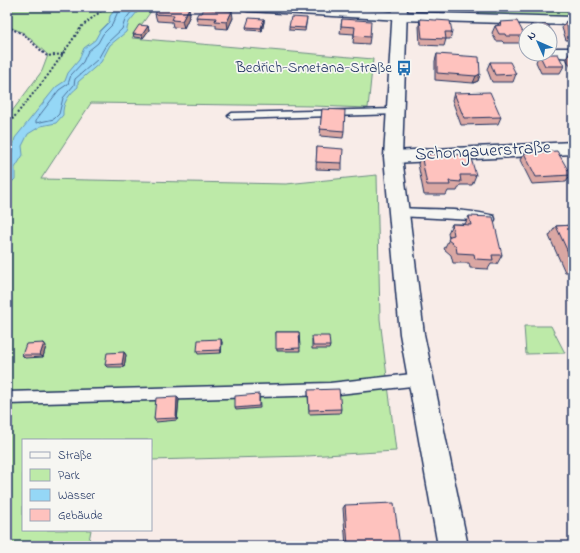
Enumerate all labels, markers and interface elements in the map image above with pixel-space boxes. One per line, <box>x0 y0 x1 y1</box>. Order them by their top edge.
north arrow <box>518 22 558 62</box>
text: N <box>523 27 540 44</box>
place label: Bedřich-Smetana-Straße <box>235 57 392 79</box>
bus stop icon: Bedřich-Smetana-Straße <box>395 59 413 77</box>
street label: Schongauerstraße <box>414 135 553 170</box>
legend <box>22 439 152 531</box>
text: Straße <box>58 447 92 465</box>
text: Park <box>58 467 80 485</box>
text: Wasser <box>58 487 95 505</box>
text: Gebäude <box>58 507 103 525</box>

